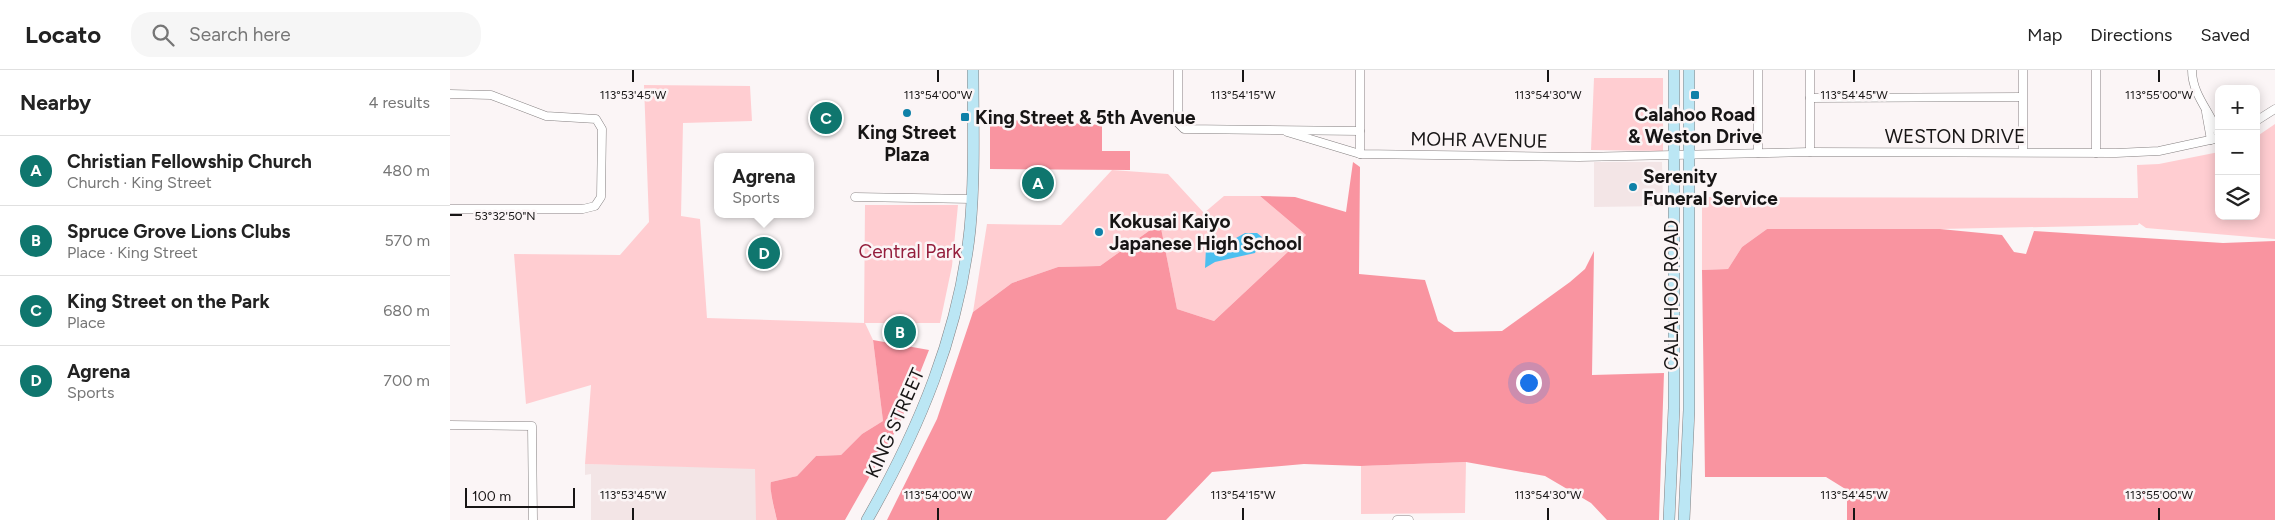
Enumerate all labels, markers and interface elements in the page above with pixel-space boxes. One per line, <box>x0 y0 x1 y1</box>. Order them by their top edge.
search box <box>131 12 481 57</box>
text: Locato <box>25 20 101 49</box>
icon: search <box>149 21 177 49</box>
text: Search here <box>189 23 291 46</box>
text: Map <box>2027 24 2062 46</box>
text: Directions <box>2090 24 2172 46</box>
text: Saved <box>2200 24 2250 46</box>
map controls <box>2215 85 2260 220</box>
button: + <box>2215 85 2260 130</box>
text: 113°53'45"W <box>600 88 667 102</box>
text: 113°54'00"W <box>904 88 973 102</box>
text: 113°54'15"W <box>1211 88 1276 102</box>
text: 113°54'30"W <box>1514 88 1582 102</box>
text: 113°54'45"W <box>1820 88 1888 102</box>
text: 113°55'00"W <box>2125 88 2193 102</box>
marker: Calahoo Road & Weston Drive <box>1689 89 1701 101</box>
text: Nearby <box>20 90 91 115</box>
text: 4 results <box>369 93 430 112</box>
pin: C <box>810 99 842 137</box>
place label: Calahoo Road & Weston Drive <box>1628 103 1763 148</box>
place label: King Street & 5th Avenue <box>975 106 1196 129</box>
marker: King Street Plaza <box>901 107 913 119</box>
marker: King Street & 5th Avenue <box>959 111 971 123</box>
place label: King Street Plaza <box>857 121 957 166</box>
street label: WESTON DRIVE <box>1885 125 2025 148</box>
street label: MOHR AVENUE <box>1410 127 1548 153</box>
button: − <box>2215 130 2260 175</box>
text: Christian Fellowship Church <box>67 150 312 173</box>
popup <box>714 153 814 218</box>
text: A <box>30 161 42 180</box>
text: 480 m <box>382 161 430 180</box>
pin: A <box>1022 164 1054 202</box>
text: Agrena <box>732 165 796 188</box>
place label: Serenity Funeral Service <box>1643 165 1778 210</box>
text: Church · King Street <box>67 173 212 192</box>
button: layers <box>2215 175 2260 220</box>
marker: Serenity Funeral Service <box>1627 181 1639 193</box>
text: Sports <box>732 188 780 207</box>
text: 53°32'50"N <box>474 209 536 223</box>
place label: Kokusai Kaiyo Japanese High School <box>1109 210 1302 255</box>
text: Spruce Grove Lions Clubs <box>67 220 290 243</box>
street label: CALAHOO ROAD <box>1660 220 1683 370</box>
marker: Kokusai Kaiyo Japanese High School <box>1093 226 1105 238</box>
text: B <box>31 231 41 250</box>
text: 570 m <box>384 231 430 250</box>
pin: D <box>748 234 780 272</box>
park label: Central Park <box>859 240 962 263</box>
text: Place · King Street <box>67 243 198 262</box>
text: King Street on the Park <box>67 290 270 313</box>
text: C <box>30 301 42 320</box>
text: 680 m <box>383 301 430 320</box>
text: Place <box>67 313 105 332</box>
pin: B <box>884 313 916 351</box>
text: Agrena <box>67 360 130 383</box>
street label: KING STREET <box>861 364 930 481</box>
your location <box>1516 370 1542 396</box>
text: D <box>30 371 42 390</box>
text: 700 m <box>383 371 430 390</box>
text: Sports <box>67 383 114 402</box>
scale bar <box>465 485 575 508</box>
text: 100 m <box>472 488 511 505</box>
text: 113°53'45"W <box>600 488 667 502</box>
text: 113°54'00"W <box>904 488 973 502</box>
text: 113°54'15"W <box>1211 488 1276 502</box>
text: 113°54'30"W <box>1514 488 1582 502</box>
text: 113°54'45"W <box>1820 488 1888 502</box>
text: 113°55'00"W <box>2125 488 2193 502</box>

